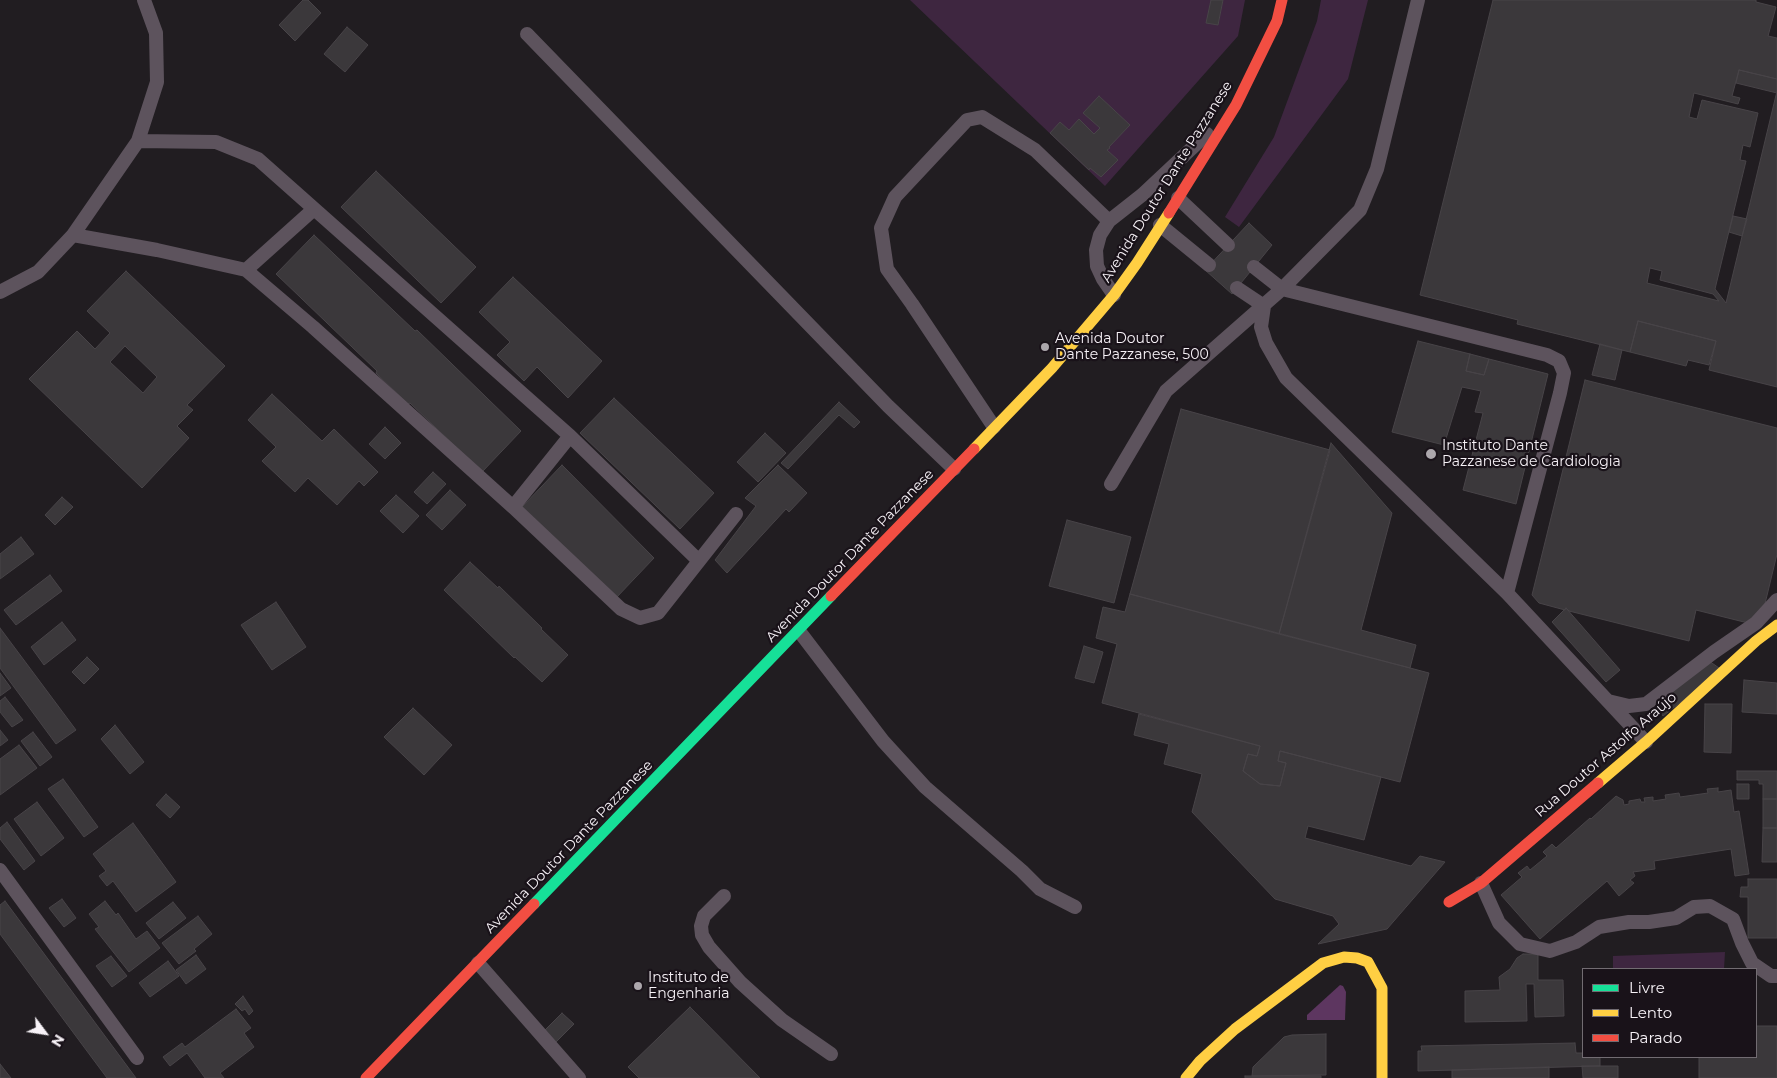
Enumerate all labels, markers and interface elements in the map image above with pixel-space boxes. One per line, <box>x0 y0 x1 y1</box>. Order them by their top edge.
street label: Avenida Doutor Dante Pazzanese <box>1098 78 1236 286</box>
place label: Avenida Doutor Dante Pazzanese, 500 <box>1055 331 1209 364</box>
marker: Avenida Doutor Dante Pazzanese, 500 <box>1039 341 1051 353</box>
place label: Instituto Dante Pazzanese de Cardiologia <box>1442 438 1621 471</box>
marker: Instituto Dante Pazzanese de Cardiologia <box>1424 447 1438 461</box>
street label: Avenida Doutor Dante Pazzanese <box>763 466 937 646</box>
street label: Rua Doutor Astolfo Araújo <box>1532 689 1680 821</box>
street label: Avenida Doutor Dante Pazzanese <box>482 757 656 937</box>
legend <box>1582 968 1757 1058</box>
place label: Instituto de Engenharia <box>648 970 730 1002</box>
text: Livre <box>1629 978 1665 997</box>
marker: Instituto de Engenharia <box>632 980 644 992</box>
text: Lento <box>1629 1003 1672 1022</box>
north arrow <box>20 1008 70 1058</box>
text: Parado <box>1629 1028 1682 1047</box>
text: N <box>47 1031 68 1050</box>

